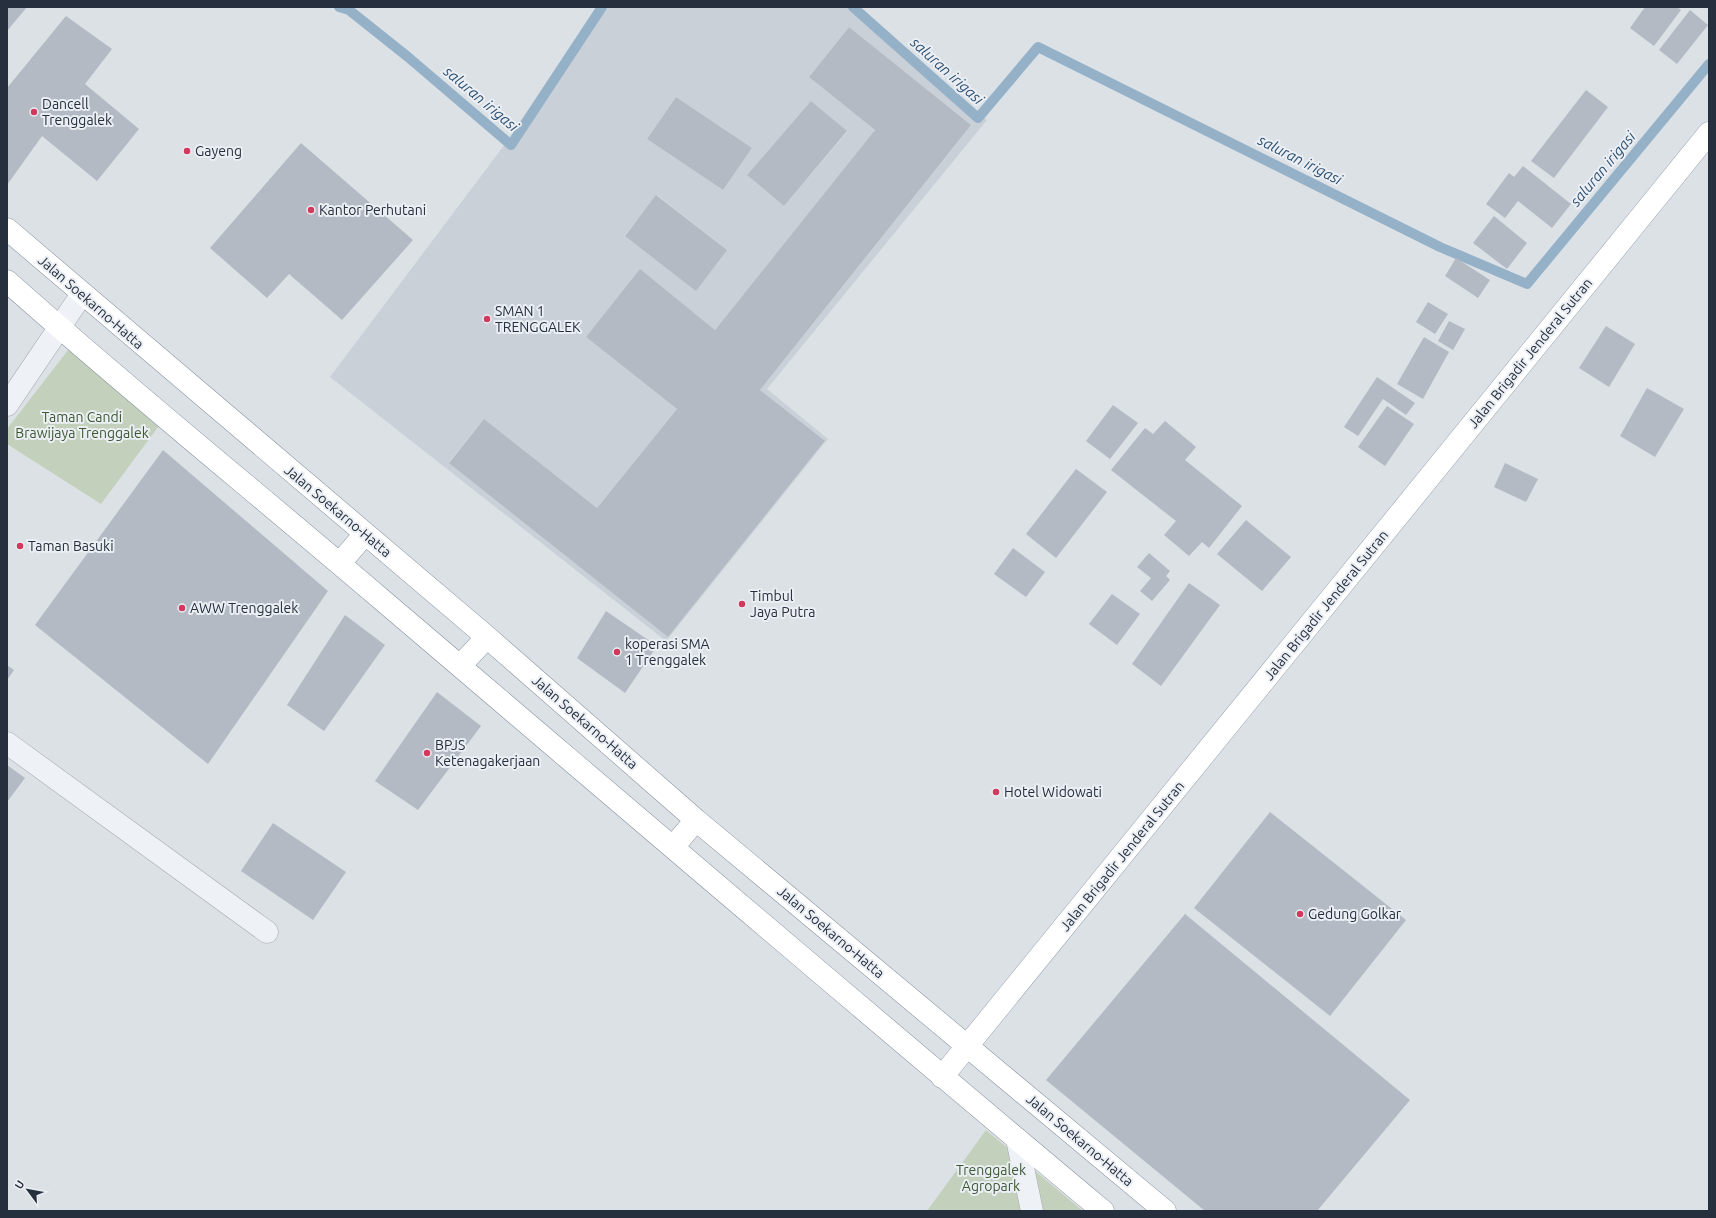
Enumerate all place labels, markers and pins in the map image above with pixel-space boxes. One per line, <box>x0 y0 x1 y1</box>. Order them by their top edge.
place label: Dancell Trenggalek <box>42 96 112 128</box>
marker: Dancell Trenggalek <box>29 107 39 117</box>
place label: Gayeng <box>195 143 242 159</box>
marker: Gayeng <box>182 146 192 156</box>
place label: Kantor Perhutani <box>319 202 426 218</box>
marker: Kantor Perhutani <box>306 205 316 215</box>
place label: SMAN 1 TRENGGALEK <box>495 303 581 335</box>
marker: SMAN 1 TRENGGALEK <box>482 314 492 324</box>
place label: Taman Basuki <box>28 538 114 554</box>
marker: Taman Basuki <box>15 541 25 551</box>
place label: Timbul Jaya Putra <box>750 588 816 620</box>
marker: Timbul Jaya Putra <box>737 599 747 609</box>
place label: AWW Trenggalek <box>190 600 298 616</box>
marker: AWW Trenggalek <box>177 603 187 613</box>
place label: koperasi SMA 1 Trenggalek <box>625 636 710 668</box>
marker: koperasi SMA 1 Trenggalek <box>612 647 622 657</box>
place label: BPJS Ketenagakerjaan <box>435 737 540 769</box>
marker: BPJS Ketenagakerjaan <box>422 748 432 758</box>
place label: Hotel Widowati <box>1004 784 1102 800</box>
marker: Hotel Widowati <box>991 787 1001 797</box>
place label: Gedung Golkar <box>1308 906 1402 922</box>
marker: Gedung Golkar <box>1295 909 1305 919</box>

